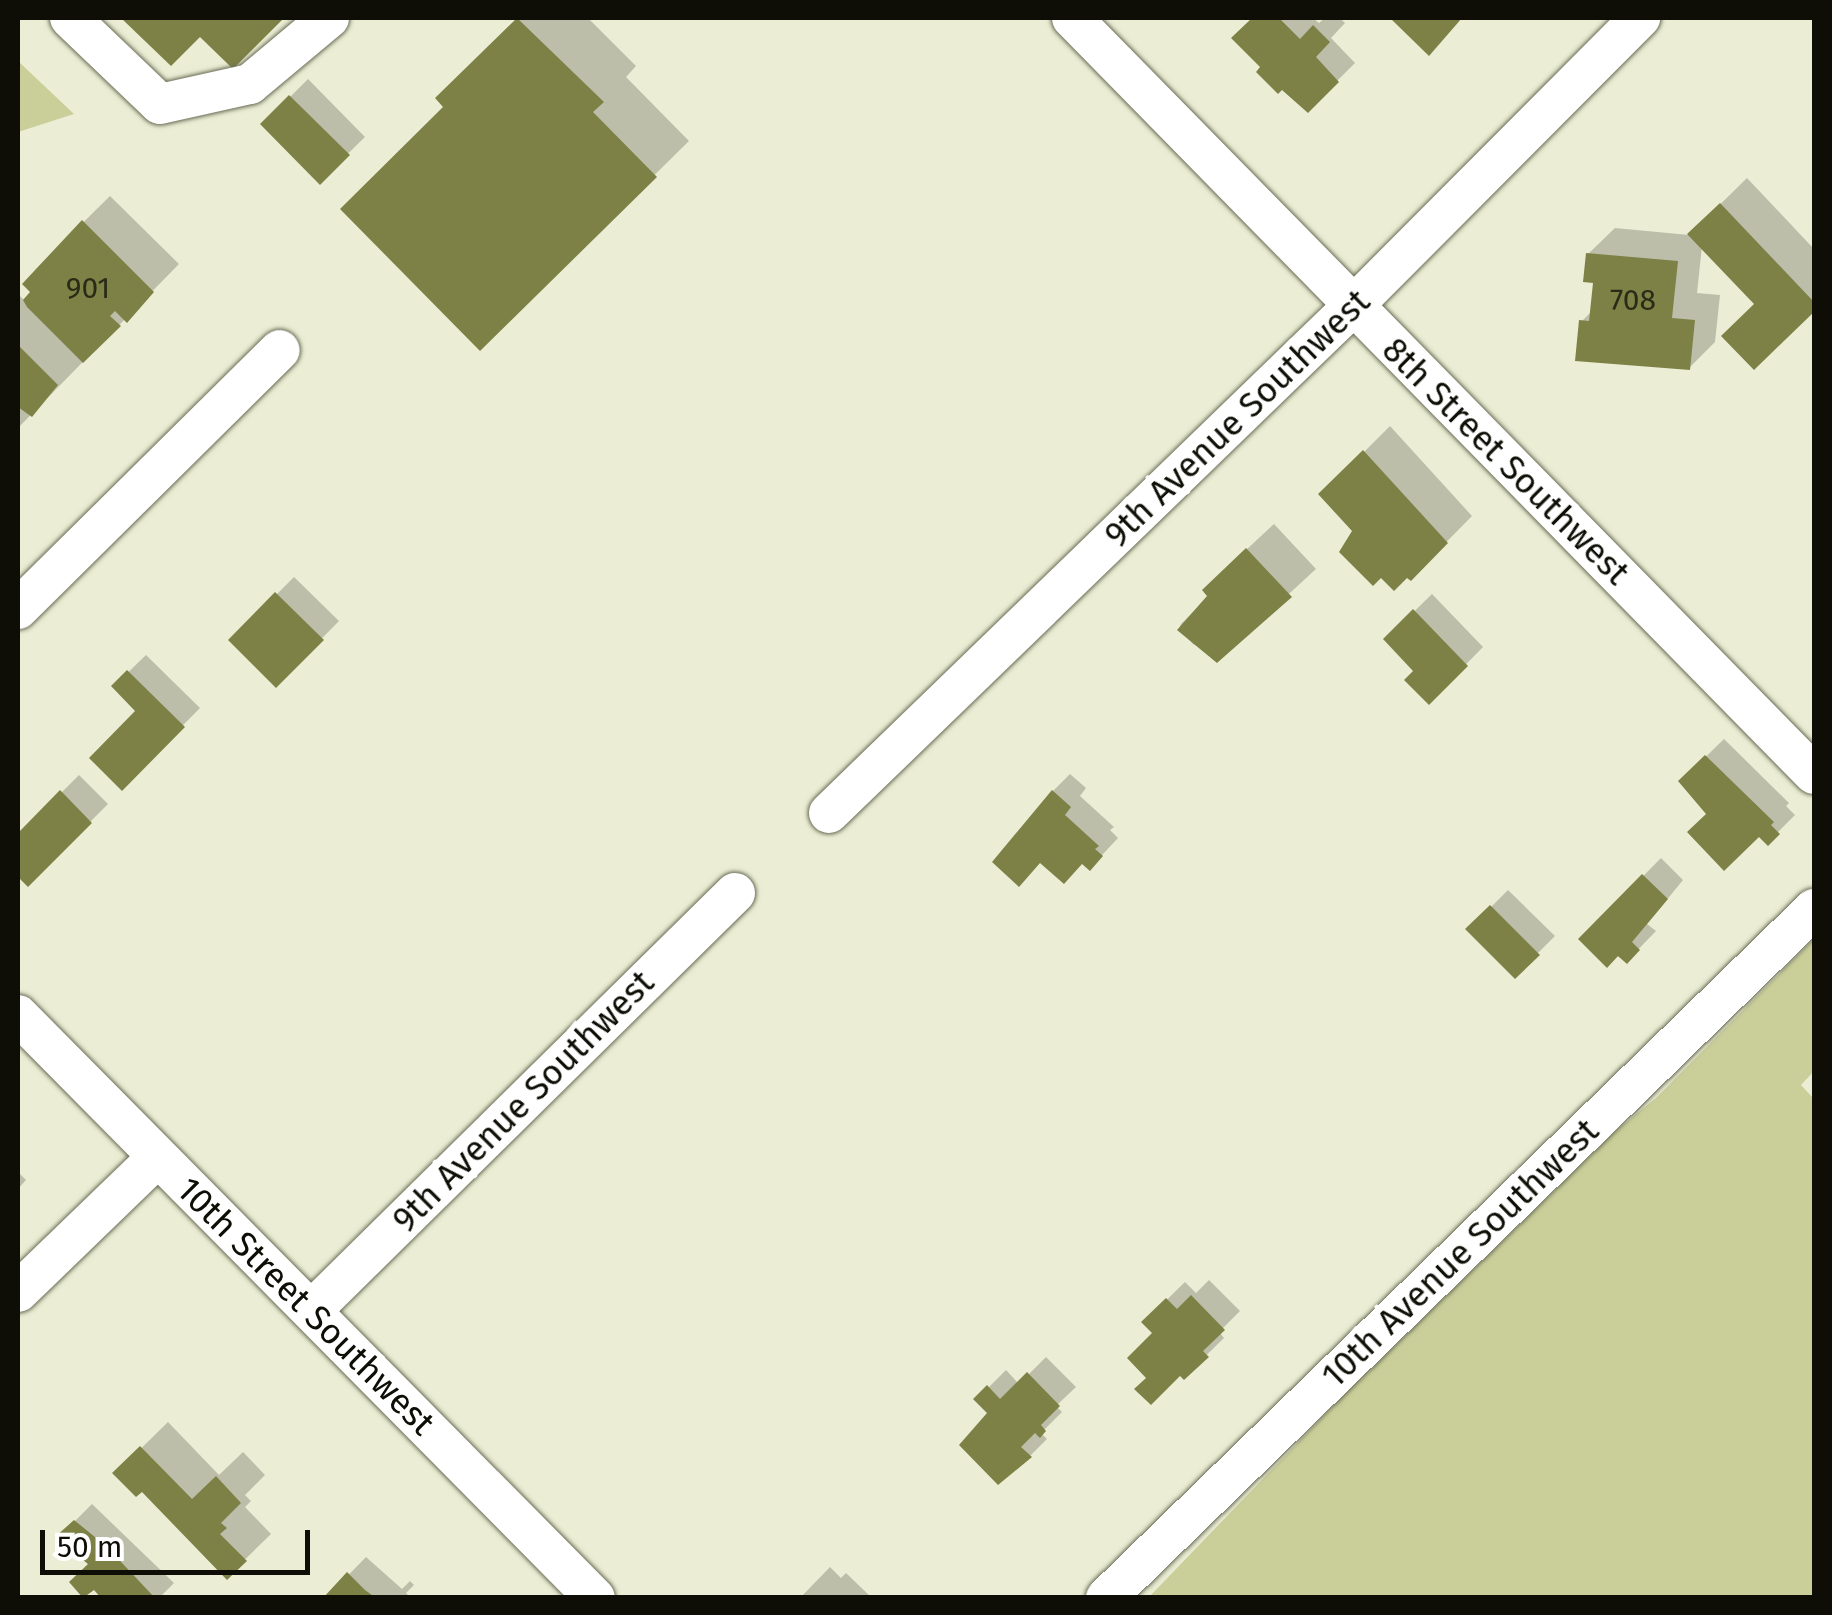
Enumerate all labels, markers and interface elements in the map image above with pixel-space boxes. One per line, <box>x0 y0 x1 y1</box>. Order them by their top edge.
house number: 901 <box>66 270 110 306</box>
street label: 9th Avenue Southwest <box>1096 280 1378 556</box>
house number: 708 <box>1610 282 1656 318</box>
street label: 8th Street Southwest <box>1374 329 1638 593</box>
street label: 9th Avenue Southwest <box>384 962 662 1240</box>
street label: 10th Avenue Southwest <box>1313 1110 1607 1396</box>
street label: 10th Street Southwest <box>168 1168 444 1444</box>
scale bar <box>45 1510 315 1572</box>
text: 50 m <box>57 1529 122 1565</box>

